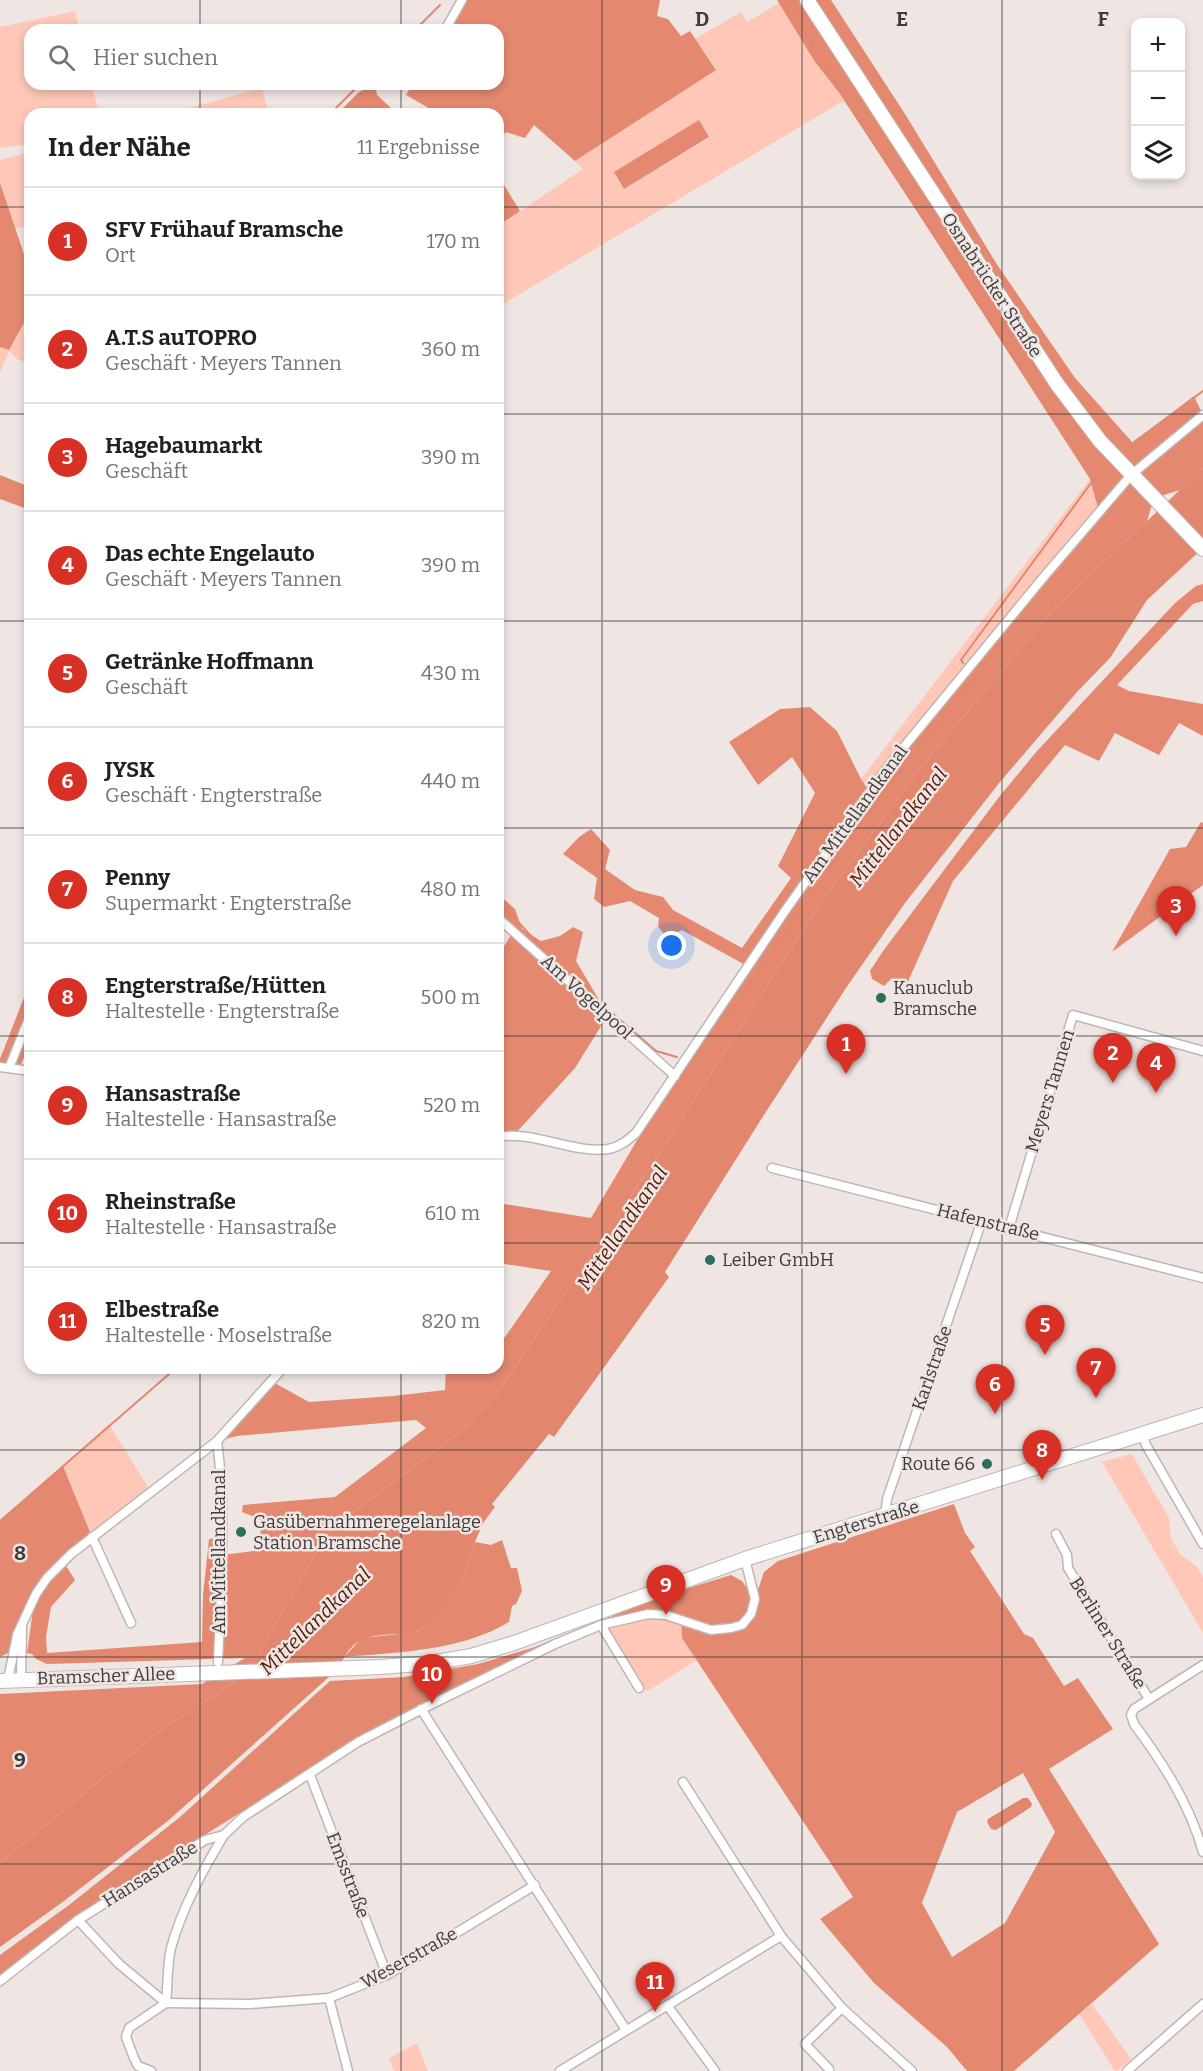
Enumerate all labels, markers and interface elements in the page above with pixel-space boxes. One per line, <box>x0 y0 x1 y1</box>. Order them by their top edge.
text: D <box>695 7 709 31</box>
text: E <box>896 7 908 31</box>
text: F <box>1097 7 1109 31</box>
map controls <box>1131 18 1185 180</box>
button: + <box>1131 18 1185 72</box>
search box <box>24 24 504 90</box>
icon: search <box>45 41 78 74</box>
text: Hier suchen <box>93 44 218 71</box>
button: − <box>1131 72 1185 126</box>
button: layers <box>1131 126 1185 180</box>
text: In der Nähe <box>48 132 191 163</box>
text: 11 Ergebnisse <box>357 135 480 159</box>
street label: Osnabrücker Straße <box>937 208 1047 362</box>
text: SFV Frühauf Bramsche <box>105 216 343 243</box>
text: 1 <box>63 229 72 253</box>
text: 170 m <box>427 229 480 253</box>
text: Ort <box>105 243 136 267</box>
text: A.T.S auTOPRO <box>105 324 257 351</box>
text: 2 <box>62 337 73 361</box>
text: 360 m <box>421 337 480 361</box>
text: Geschäft · Meyers Tannen <box>105 351 342 375</box>
text: Hagebaumarkt <box>105 432 263 459</box>
text: 3 <box>62 445 73 469</box>
text: 390 m <box>421 445 480 469</box>
text: Geschäft <box>105 459 188 483</box>
text: Das echte Engelauto <box>105 540 315 567</box>
text: 4 <box>61 553 74 577</box>
text: 390 m <box>421 553 480 577</box>
text: Geschäft · Meyers Tannen <box>105 567 342 591</box>
text: Getränke Hoffmann <box>105 648 314 675</box>
text: 5 <box>62 661 73 685</box>
text: 430 m <box>421 661 480 685</box>
text: Geschäft <box>105 675 188 699</box>
street label: Am Mittellandkanal <box>798 741 912 887</box>
text: JYSK <box>105 756 155 783</box>
water label: Mittellandkanal <box>844 763 952 891</box>
text: 6 <box>62 769 73 793</box>
text: 440 m <box>421 769 480 793</box>
text: Geschäft · Engterstraße <box>105 783 322 807</box>
text: Penny <box>105 864 170 891</box>
text: 7 <box>62 877 73 901</box>
text: 480 m <box>420 877 480 901</box>
pin: 3 <box>1156 886 1196 936</box>
text: Supermarkt · Engterstraße <box>105 891 352 915</box>
your location <box>657 931 686 960</box>
street label: Am Vogelpool <box>536 950 638 1044</box>
text: Engterstraße/Hütten <box>105 972 326 999</box>
place label: Kanuclub Bramsche <box>893 977 977 1020</box>
text: 8 <box>61 985 74 1009</box>
text: 500 m <box>421 985 480 1009</box>
marker: Kanuclub Bramsche <box>874 991 888 1005</box>
text: Haltestelle · Engterstraße <box>105 999 339 1023</box>
pin: 1 <box>826 1024 866 1074</box>
street label: Meyers Tannen <box>1021 1026 1079 1155</box>
pin: 2 <box>1094 1034 1132 1083</box>
pin: 4 <box>1136 1044 1176 1093</box>
text: Hansastraße <box>105 1080 241 1107</box>
text: 9 <box>62 1093 73 1117</box>
text: 520 m <box>423 1093 480 1117</box>
text: Haltestelle · Hansastraße <box>105 1107 337 1131</box>
water label: Mittellandkanal <box>572 1161 672 1295</box>
text: Rheinstraße <box>105 1188 236 1215</box>
street label: Hafenstraße <box>934 1199 1042 1245</box>
text: 10 <box>57 1201 78 1225</box>
text: 610 m <box>424 1201 480 1225</box>
text: Haltestelle · Hansastraße <box>105 1215 337 1239</box>
place label: Leiber GmbH <box>722 1249 834 1271</box>
marker: Leiber GmbH <box>703 1253 717 1267</box>
text: Elbestraße <box>105 1296 219 1323</box>
pin: 5 <box>1026 1306 1064 1355</box>
text: 11 <box>59 1309 76 1333</box>
text: 820 m <box>421 1309 480 1333</box>
text: Haltestelle · Moselstraße <box>105 1323 332 1347</box>
street label: Karlstraße <box>907 1323 957 1413</box>
pin: 7 <box>1076 1348 1116 1398</box>
pin: 6 <box>976 1364 1014 1414</box>
pin: 8 <box>1022 1430 1062 1480</box>
place label: Route 66 <box>901 1453 975 1475</box>
marker: Route 66 <box>980 1457 994 1471</box>
street label: Am Mittellandkanal <box>208 1469 230 1635</box>
street label: Engterstraße <box>810 1495 922 1549</box>
place label: Gasübernahmeregelanlage Station Bramsche <box>253 1511 481 1554</box>
marker: Gasübernahmeregelanlage Station Bramsche <box>234 1525 248 1539</box>
text: 8 <box>14 1541 26 1565</box>
water label: Mittellandkanal <box>255 1562 375 1680</box>
pin: 9 <box>646 1566 686 1615</box>
street label: Berliner Straße <box>1065 1573 1151 1693</box>
pin: 10 <box>412 1654 452 1704</box>
street label: Bramscher Allee <box>36 1663 176 1689</box>
text: 9 <box>14 1748 26 1772</box>
street label: Emsstraße <box>322 1829 374 1921</box>
street label: Hansastraße <box>99 1836 201 1912</box>
street label: Weserstraße <box>357 1922 461 1994</box>
pin: 11 <box>636 1962 674 2012</box>

